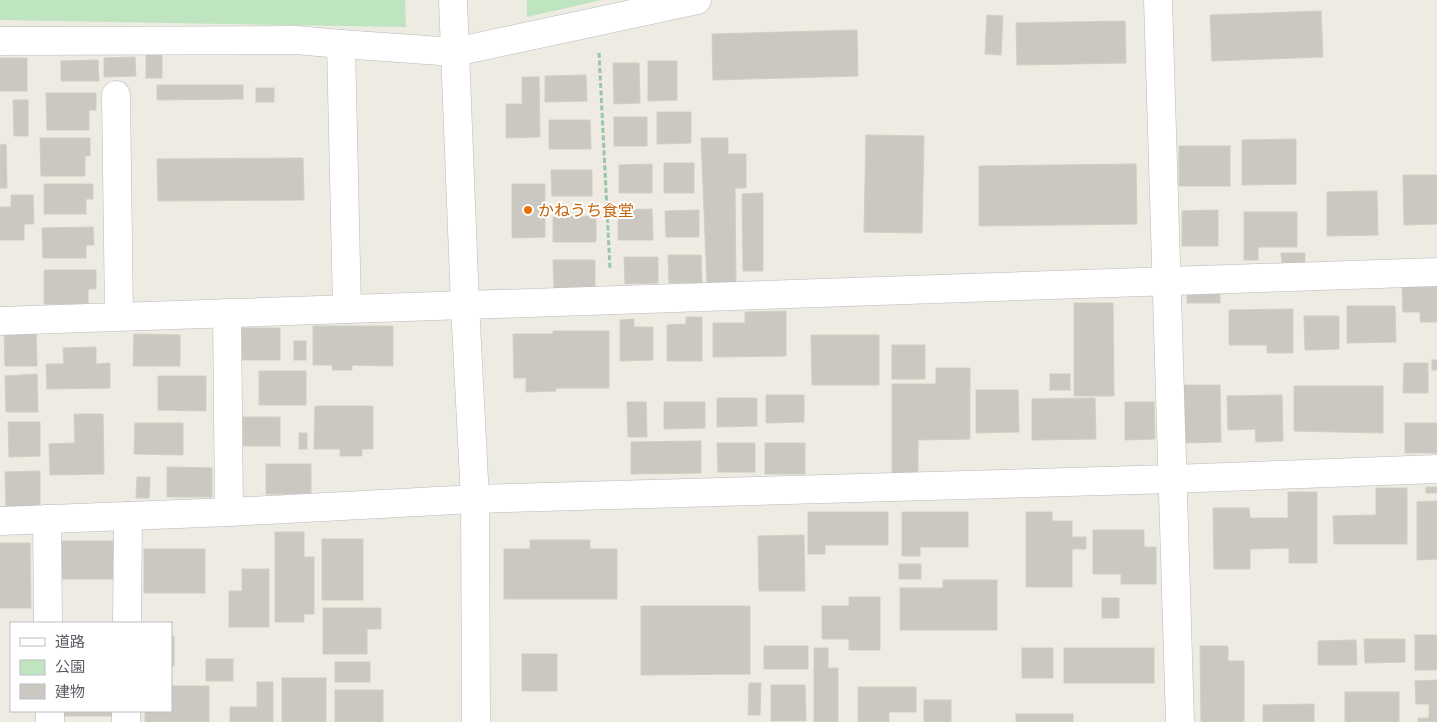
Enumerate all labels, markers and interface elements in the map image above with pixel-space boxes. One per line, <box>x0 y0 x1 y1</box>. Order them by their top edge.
place label: かねうち食堂 <box>538 201 634 219</box>
marker: かねうち食堂 <box>522 204 534 216</box>
legend <box>10 622 172 712</box>
text: 道路 <box>55 633 85 650</box>
text: 公園 <box>55 658 85 675</box>
text: 建物 <box>55 683 85 700</box>

